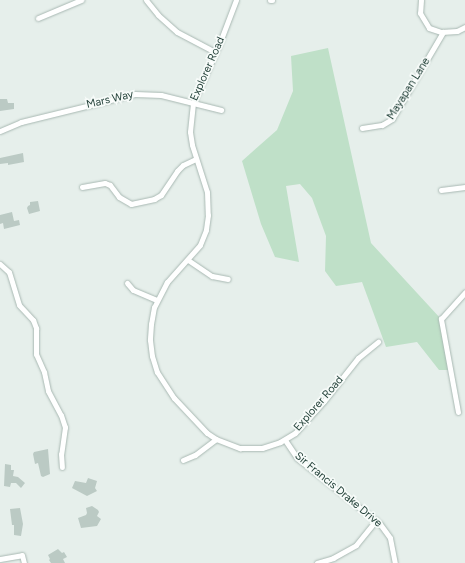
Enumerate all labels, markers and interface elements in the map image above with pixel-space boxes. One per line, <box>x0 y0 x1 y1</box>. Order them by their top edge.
street label: Explorer Road <box>188 35 228 103</box>
street label: Mayapan Lane <box>385 56 433 122</box>
street label: Mars Way <box>85 88 135 112</box>
street label: Explorer Road <box>292 374 346 434</box>
street label: Sir Francis Drake Drive <box>292 450 384 530</box>

